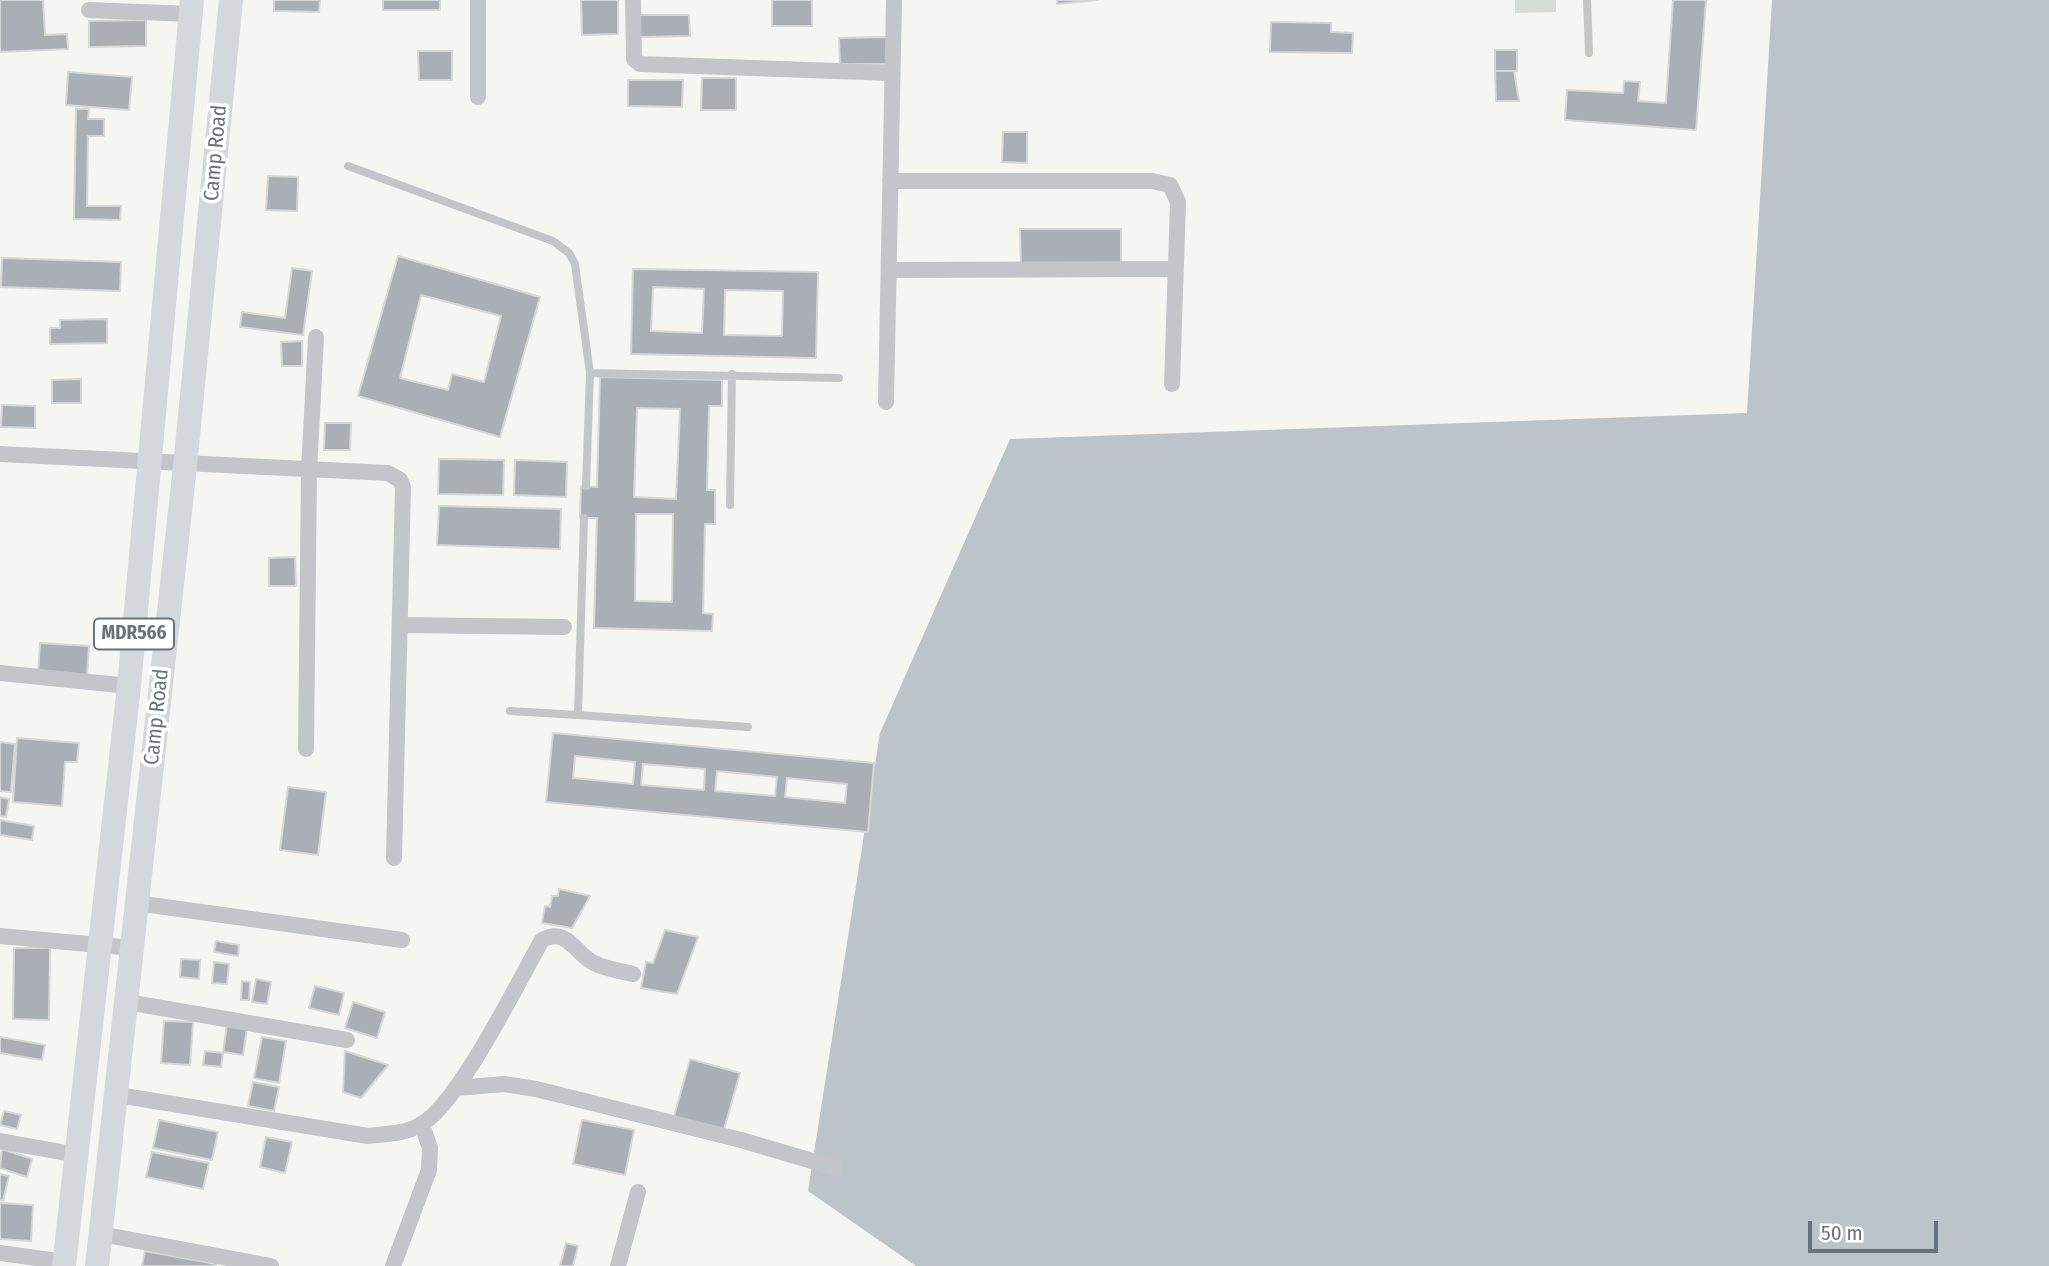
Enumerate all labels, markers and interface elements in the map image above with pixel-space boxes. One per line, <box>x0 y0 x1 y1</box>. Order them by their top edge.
street label: Camp Road <box>199 104 233 202</box>
road number: MDR566 <box>94 618 174 650</box>
street label: Camp Road <box>139 668 175 766</box>
scale bar <box>1811 1206 1940 1250</box>
text: 50 m <box>1821 1220 1863 1246</box>

